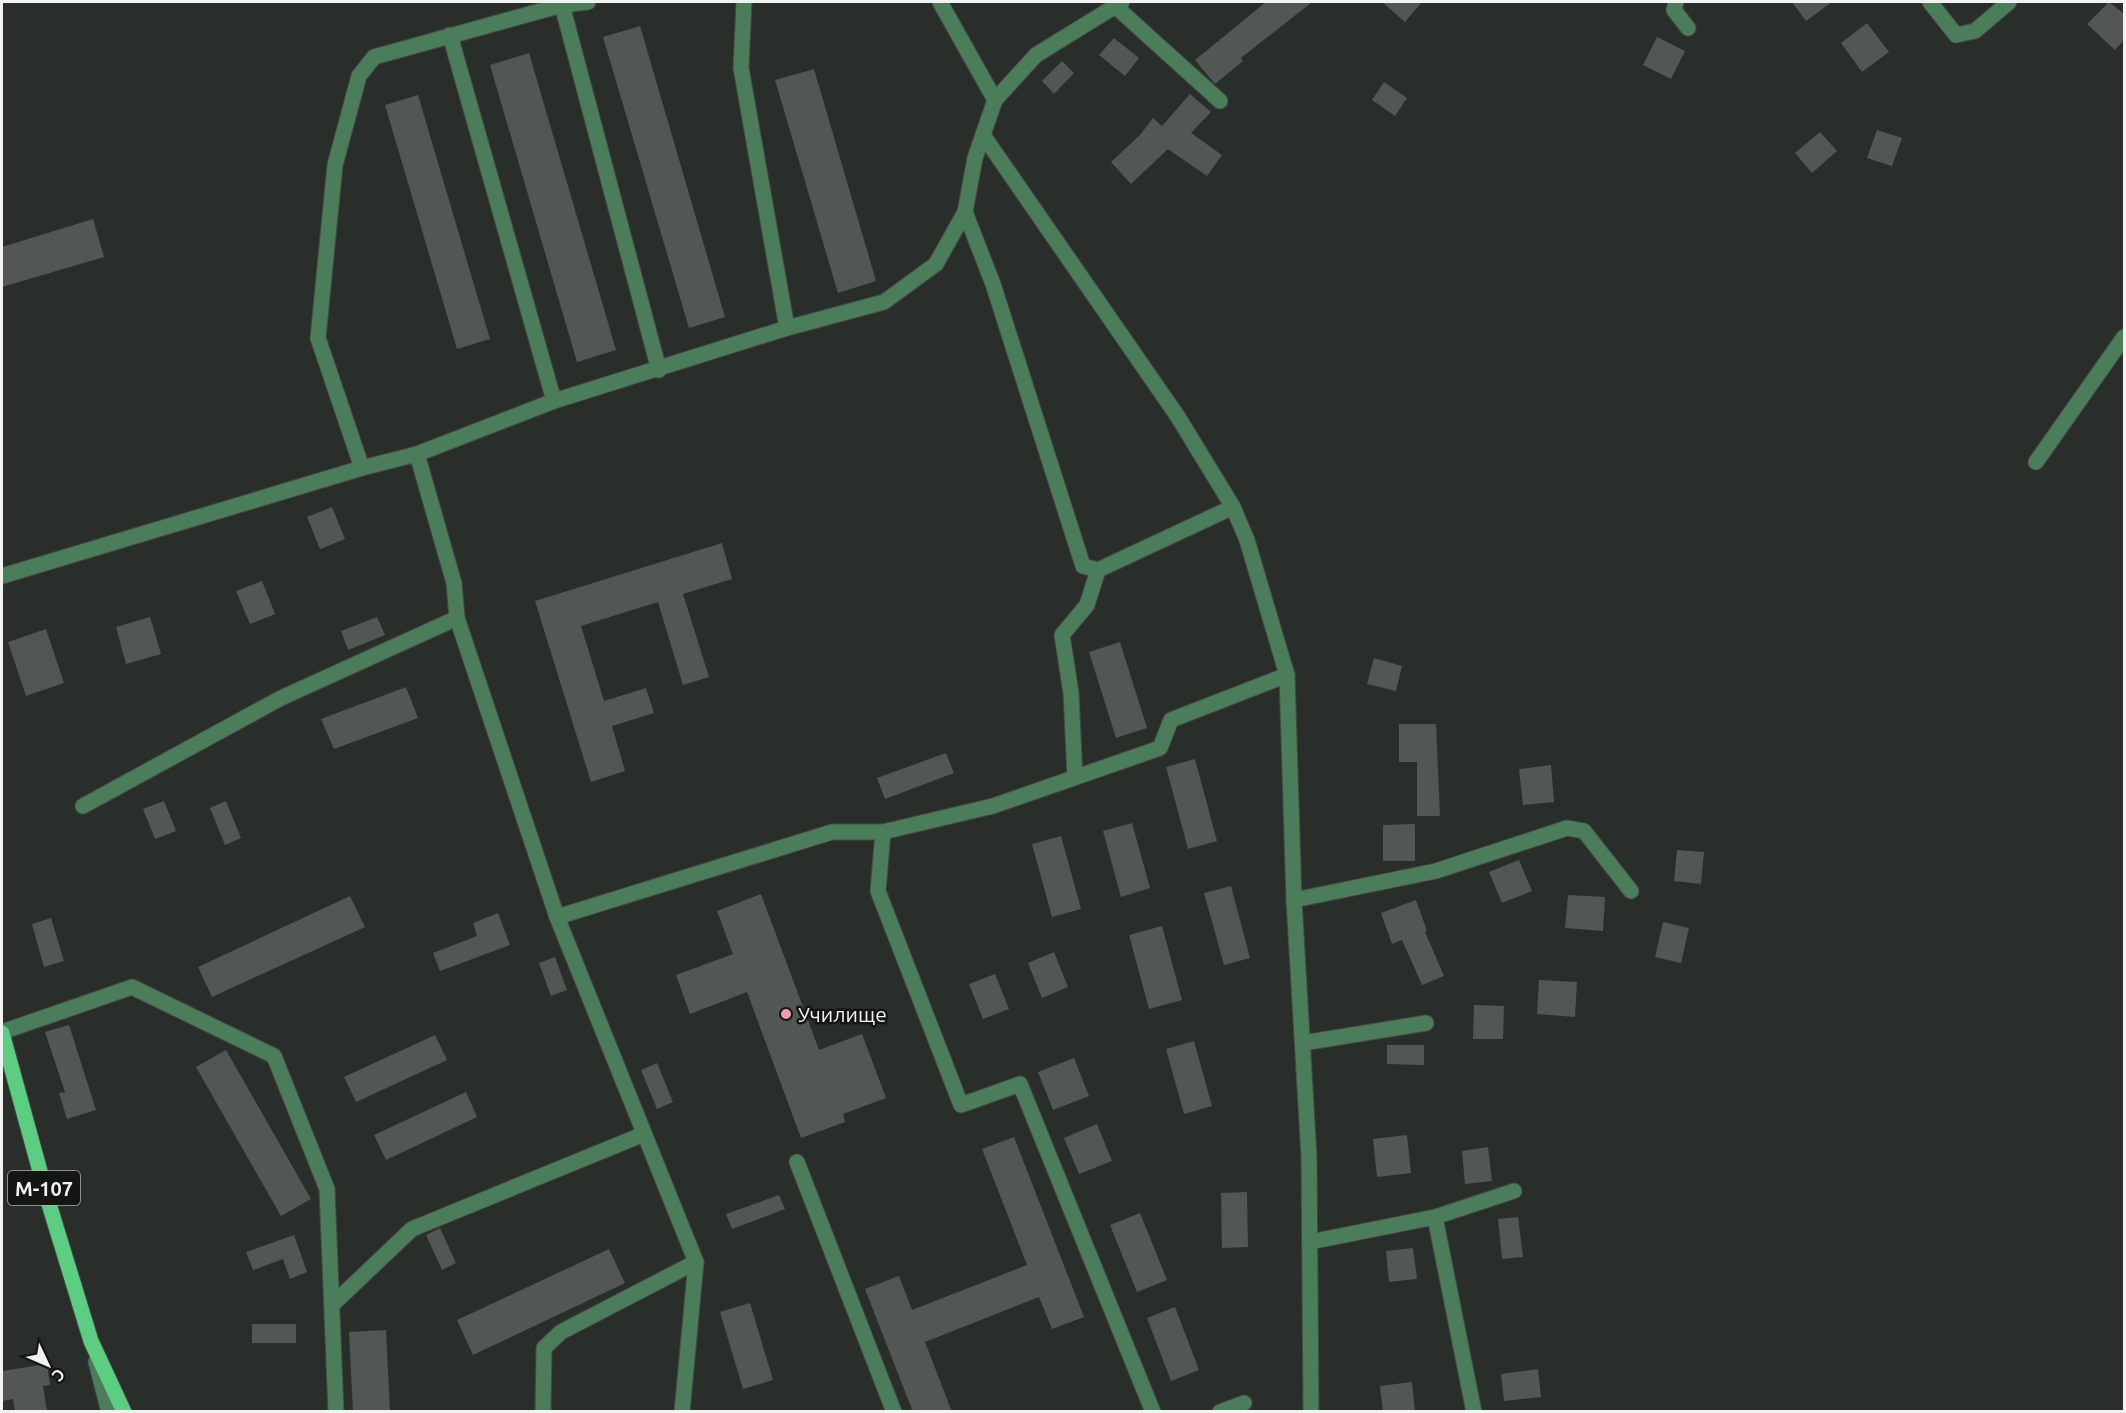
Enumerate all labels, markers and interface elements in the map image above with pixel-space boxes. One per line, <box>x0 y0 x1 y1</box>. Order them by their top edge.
place label: Училище <box>798 1002 887 1026</box>
marker: Училище <box>779 1007 793 1021</box>
road number: М-107 <box>8 1171 80 1205</box>
north arrow <box>18 1335 78 1395</box>
text: С <box>49 1365 69 1385</box>

